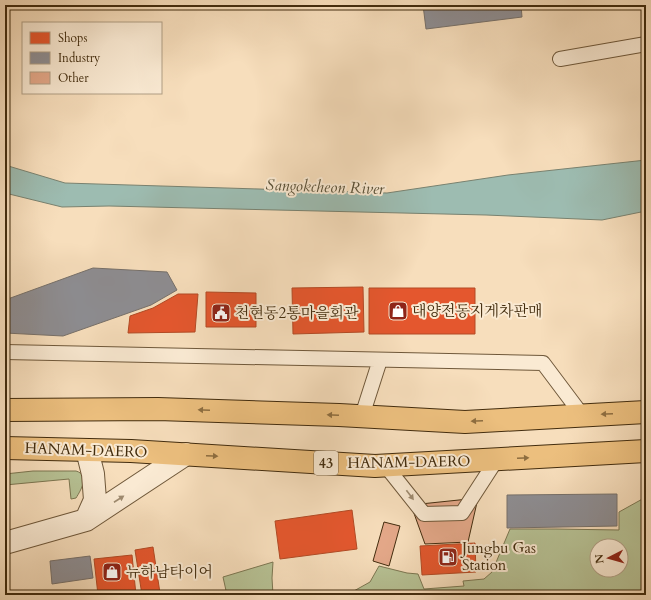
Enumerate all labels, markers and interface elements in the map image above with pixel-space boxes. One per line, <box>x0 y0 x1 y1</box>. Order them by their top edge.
legend <box>22 22 162 94</box>
text: Shops <box>58 30 87 46</box>
text: Industry <box>58 50 101 66</box>
text: Other <box>58 70 89 86</box>
water label: Sangokcheon River <box>265 174 385 200</box>
shop icon: 대양전동지게차판매 <box>387 300 409 322</box>
place label: 대양전동지게차판매 <box>412 301 542 321</box>
public building icon: 천현동2통마을회관 <box>210 302 232 324</box>
place label: 천현동2통마을회관 <box>235 303 359 323</box>
one-way arrow <box>197 407 210 413</box>
one-way arrow <box>601 411 613 418</box>
one-way arrow <box>326 412 339 418</box>
one-way arrow <box>470 418 483 424</box>
street label: HANAM-DAERO <box>24 438 148 462</box>
road number: 43 <box>314 451 338 475</box>
street label: HANAM-DAERO <box>347 451 471 473</box>
one-way arrow <box>206 452 218 459</box>
one-way arrow <box>517 454 529 461</box>
one-way arrow <box>405 490 414 501</box>
one-way arrow <box>113 495 125 502</box>
place label: Jungbu Gas Station <box>460 538 536 575</box>
north arrow <box>589 538 629 578</box>
fuel station icon: Jungbu Gas Station <box>437 546 459 568</box>
text: N <box>592 553 608 565</box>
shop icon: 뉴하남타이어 <box>101 561 123 583</box>
place label: 뉴하남타이어 <box>126 562 213 582</box>

